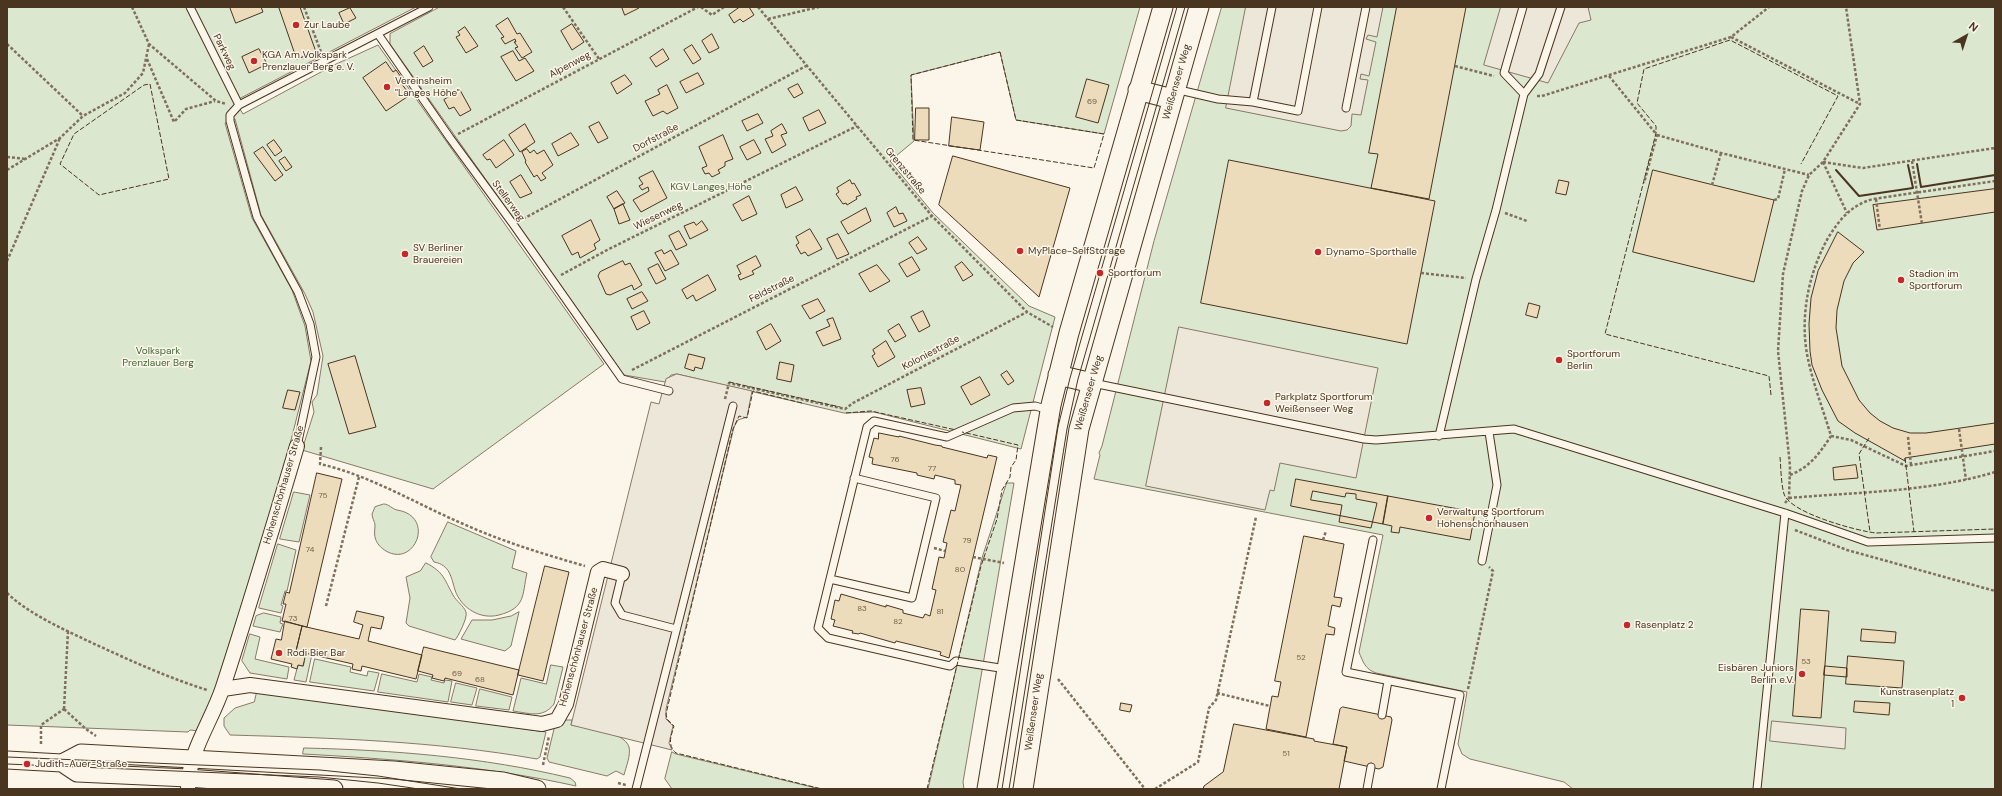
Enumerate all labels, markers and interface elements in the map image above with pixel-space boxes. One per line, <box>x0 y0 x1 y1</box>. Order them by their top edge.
north arrow <box>1946 16 1986 56</box>
place label: Zur Laube <box>304 19 350 31</box>
text: N <box>1966 19 1981 35</box>
marker: Zur Laube <box>291 20 301 30</box>
street label: Parkweg <box>210 32 238 72</box>
street label: Weißenseer Weg <box>1160 43 1194 121</box>
place label: KGA Am Volkspark Prenzlauer Berg e. V. <box>262 49 354 72</box>
street label: Alpenweg <box>547 49 593 81</box>
marker: KGA Am Volkspark Prenzlauer Berg e. V. <box>249 56 259 66</box>
place label: Vereinsheim "Langes Höhe" <box>395 75 460 98</box>
marker: Vereinsheim "Langes Höhe" <box>382 82 392 92</box>
house number: 69 <box>1087 97 1097 107</box>
street label: Dorfstraße <box>631 121 681 155</box>
street label: Grenzstraße <box>882 145 928 197</box>
street label: Stellerweg <box>489 178 527 224</box>
park label: KGV Langes Höhe <box>670 181 752 193</box>
street label: Wiesenweg <box>632 199 684 233</box>
place label: SV Berliner Brauereien <box>413 242 463 266</box>
place label: MyPlace-SelfStorage <box>1028 245 1125 257</box>
marker: MyPlace-SelfStorage <box>1015 246 1025 256</box>
place label: Dynamo-Sporthalle <box>1326 246 1417 258</box>
marker: Dynamo-Sporthalle <box>1313 247 1323 257</box>
marker: SV Berliner Brauereien <box>400 249 410 259</box>
place label: Sportforum <box>1108 267 1161 279</box>
marker: Sportforum <box>1095 268 1105 278</box>
place label: Stadion im Sportforum <box>1909 268 1962 292</box>
street label: Feldstraße <box>747 272 797 306</box>
marker: Stadion im Sportforum <box>1896 275 1906 285</box>
street label: Koloniestraße <box>900 333 962 373</box>
park label: Volkspark Prenzlauer Berg <box>122 345 194 368</box>
place label: Sportforum Berlin <box>1567 348 1620 372</box>
street label: Weißenseer Weg <box>1072 354 1106 432</box>
marker: Sportforum Berlin <box>1554 355 1564 365</box>
place label: Parkplatz Sportforum Weißenseer Weg <box>1275 391 1373 414</box>
marker: Parkplatz Sportforum Weißenseer Weg <box>1262 398 1272 408</box>
street label: Hohenschönhauser Straße <box>261 424 307 546</box>
house number: 76 <box>890 455 900 465</box>
house number: 77 <box>928 464 936 474</box>
house number: 75 <box>319 491 327 501</box>
place label: Verwaltung Sportforum Hohenschönhausen <box>1437 506 1544 530</box>
marker: Verwaltung Sportforum Hohenschönhausen <box>1424 513 1434 523</box>
house number: 79 <box>962 536 972 546</box>
house number: 74 <box>306 545 314 555</box>
house number: 80 <box>955 565 965 575</box>
street label: Hohenschönhauser Straße <box>557 586 601 708</box>
house number: 83 <box>857 604 867 614</box>
house number: 81 <box>936 607 944 617</box>
house number: 73 <box>289 614 297 624</box>
house number: 82 <box>893 617 903 627</box>
place label: Rasenplatz 2 <box>1635 619 1693 631</box>
marker: Rasenplatz 2 <box>1622 620 1632 630</box>
place label: Rodi Bier Bar <box>287 647 346 659</box>
marker: Rodi Bier Bar <box>274 648 284 658</box>
house number: 52 <box>1296 653 1306 663</box>
house number: 53 <box>1801 657 1811 667</box>
place label: Eisbären Juniors Berlin e.V. <box>1718 662 1794 686</box>
house number: 69 <box>452 669 462 679</box>
marker: Eisbären Juniors Berlin e.V. <box>1797 669 1807 679</box>
street label: Weißenseer Weg <box>1023 672 1045 752</box>
house number: 68 <box>475 675 485 685</box>
place label: Kunstrasenplatz 1 <box>1880 686 1954 710</box>
marker: Kunstrasenplatz 1 <box>1957 693 1967 703</box>
house number: 51 <box>1282 749 1290 759</box>
place label: Judith-Auer-Straße <box>35 758 127 770</box>
marker: Judith-Auer-Straße <box>22 759 32 769</box>

